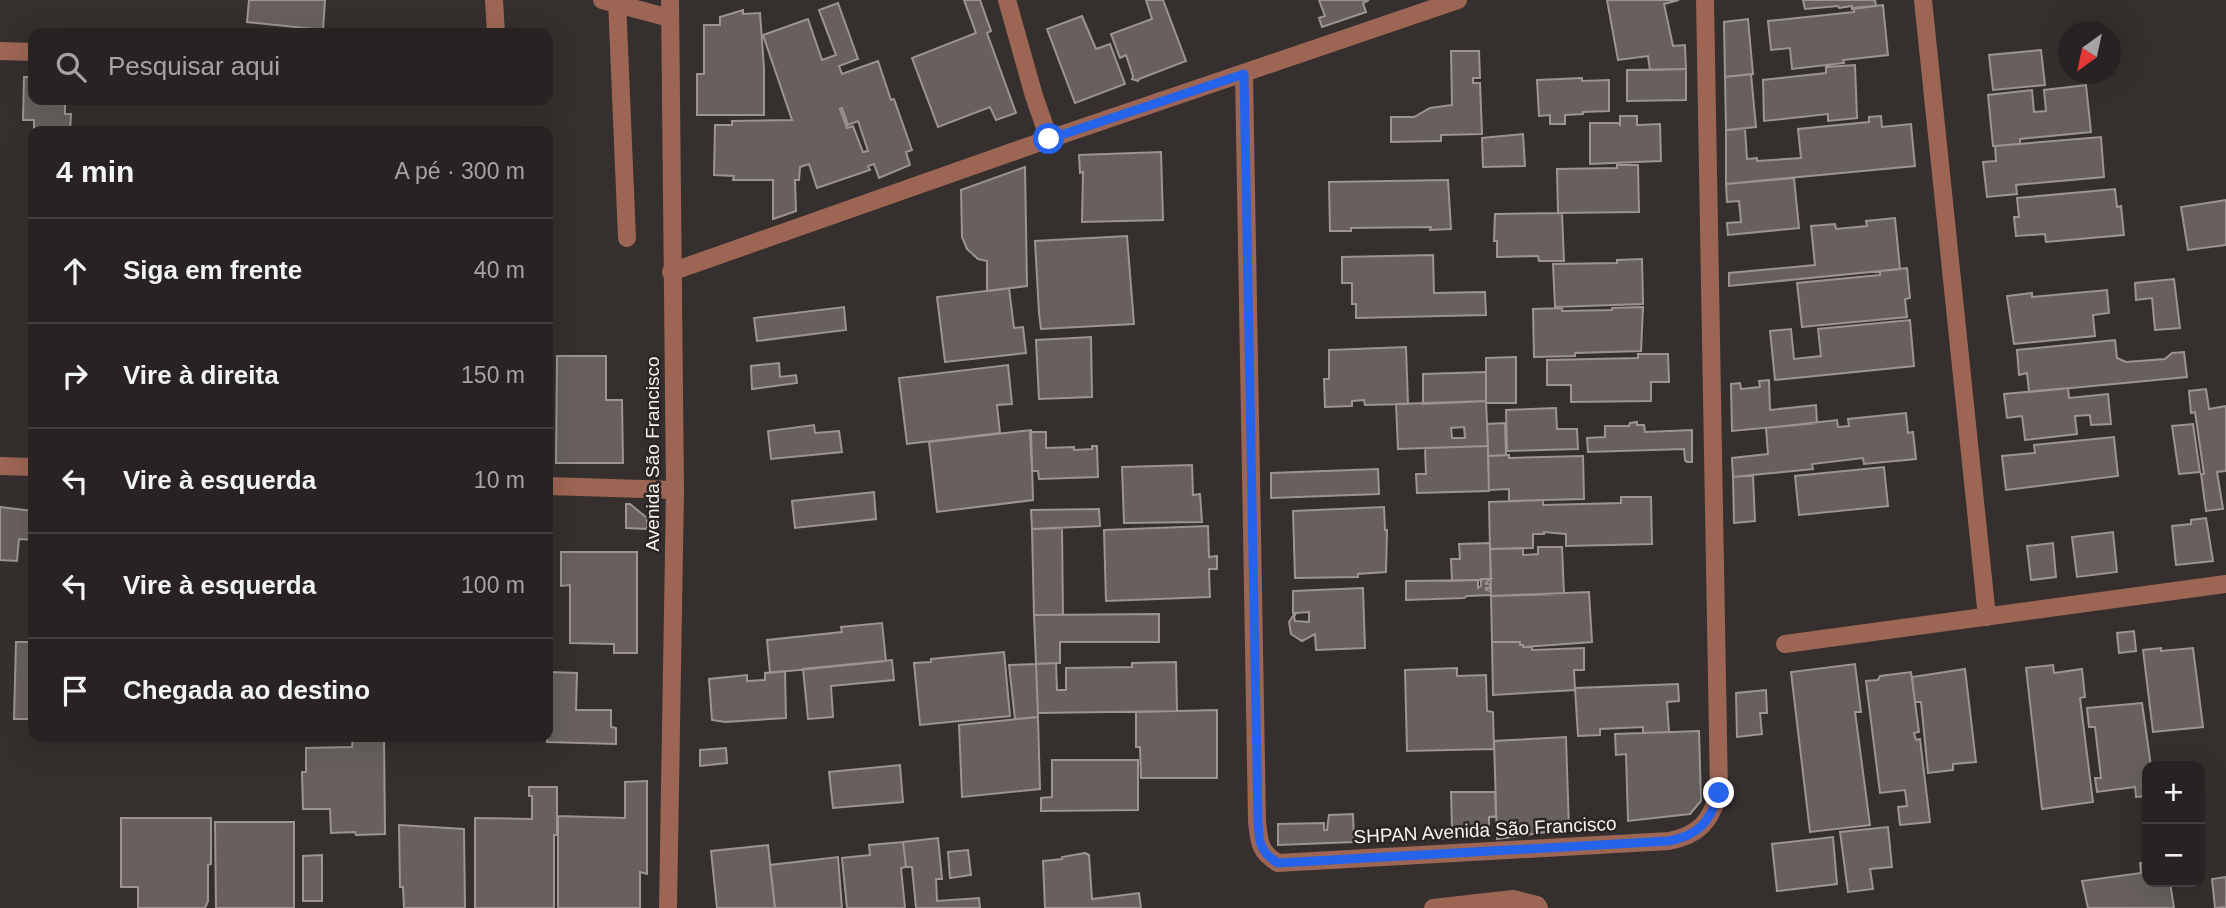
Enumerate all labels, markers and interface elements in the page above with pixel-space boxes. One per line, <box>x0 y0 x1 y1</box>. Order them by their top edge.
north arrow <box>2058 21 2121 84</box>
search box <box>28 28 553 105</box>
icon: search <box>52 48 90 86</box>
text: Pesquisar aqui <box>108 51 280 81</box>
route start <box>1033 123 1064 154</box>
text: 4 min <box>56 155 134 188</box>
text: A pé · 300 m <box>395 158 525 184</box>
icon: ahead <box>56 252 94 290</box>
text: Siga em frente <box>123 255 302 285</box>
text: 40 m <box>474 257 525 283</box>
street label: Avenida São Francisco <box>642 356 663 552</box>
icon: right <box>56 357 94 395</box>
text: Vire à direita <box>123 360 279 390</box>
text: 150 m <box>461 362 525 388</box>
icon: left <box>56 462 94 500</box>
text: Vire à esquerda <box>123 465 316 495</box>
text: 10 m <box>474 467 525 493</box>
icon: left <box>56 567 94 605</box>
text: Vire à esquerda <box>123 570 316 600</box>
text: 100 m <box>461 572 525 598</box>
icon: arrive <box>56 672 94 710</box>
text: Chegada ao destino <box>123 675 370 705</box>
map controls <box>2142 761 2205 887</box>
button: + <box>2142 761 2205 824</box>
route end <box>1703 777 1734 808</box>
street label: SHPAN Avenida São Francisco <box>1353 813 1617 847</box>
button: − <box>2142 824 2205 887</box>

